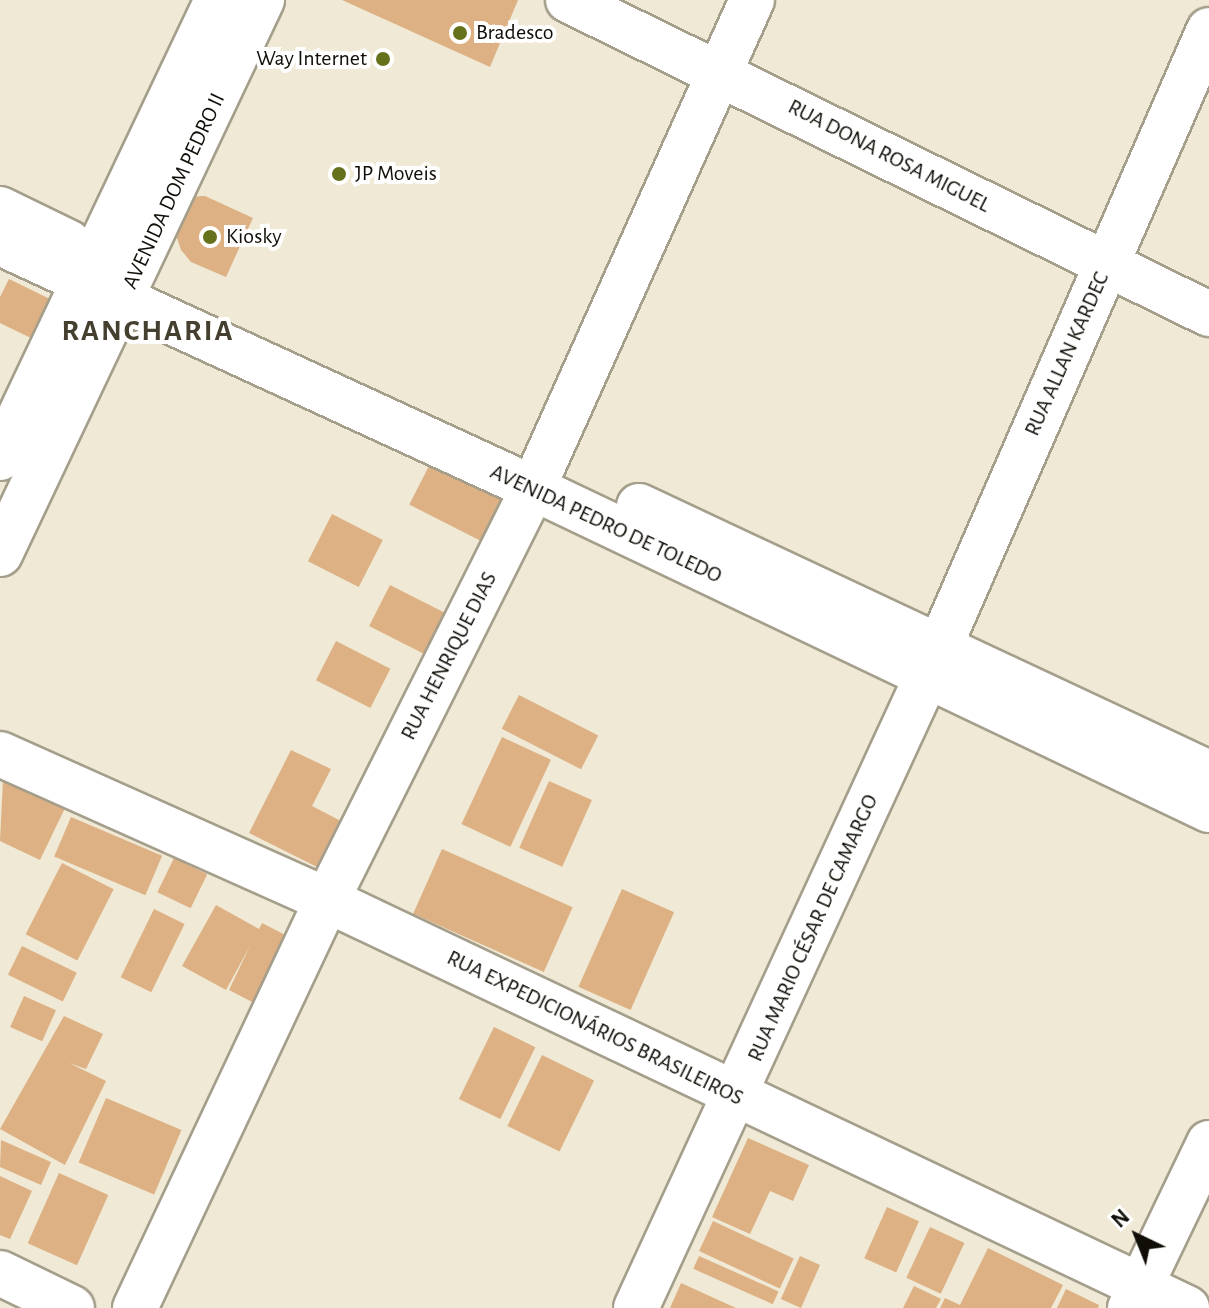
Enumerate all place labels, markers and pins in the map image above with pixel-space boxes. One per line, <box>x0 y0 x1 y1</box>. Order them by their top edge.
place label: Bradesco <box>476 20 554 46</box>
marker: Bradesco <box>451 24 469 42</box>
place label: Way Internet <box>256 46 367 72</box>
marker: Way Internet <box>374 50 392 68</box>
place label: JP Moveis <box>355 161 437 187</box>
marker: JP Moveis <box>330 165 348 183</box>
place label: Kiosky <box>226 224 282 250</box>
marker: Kiosky <box>201 228 219 246</box>

